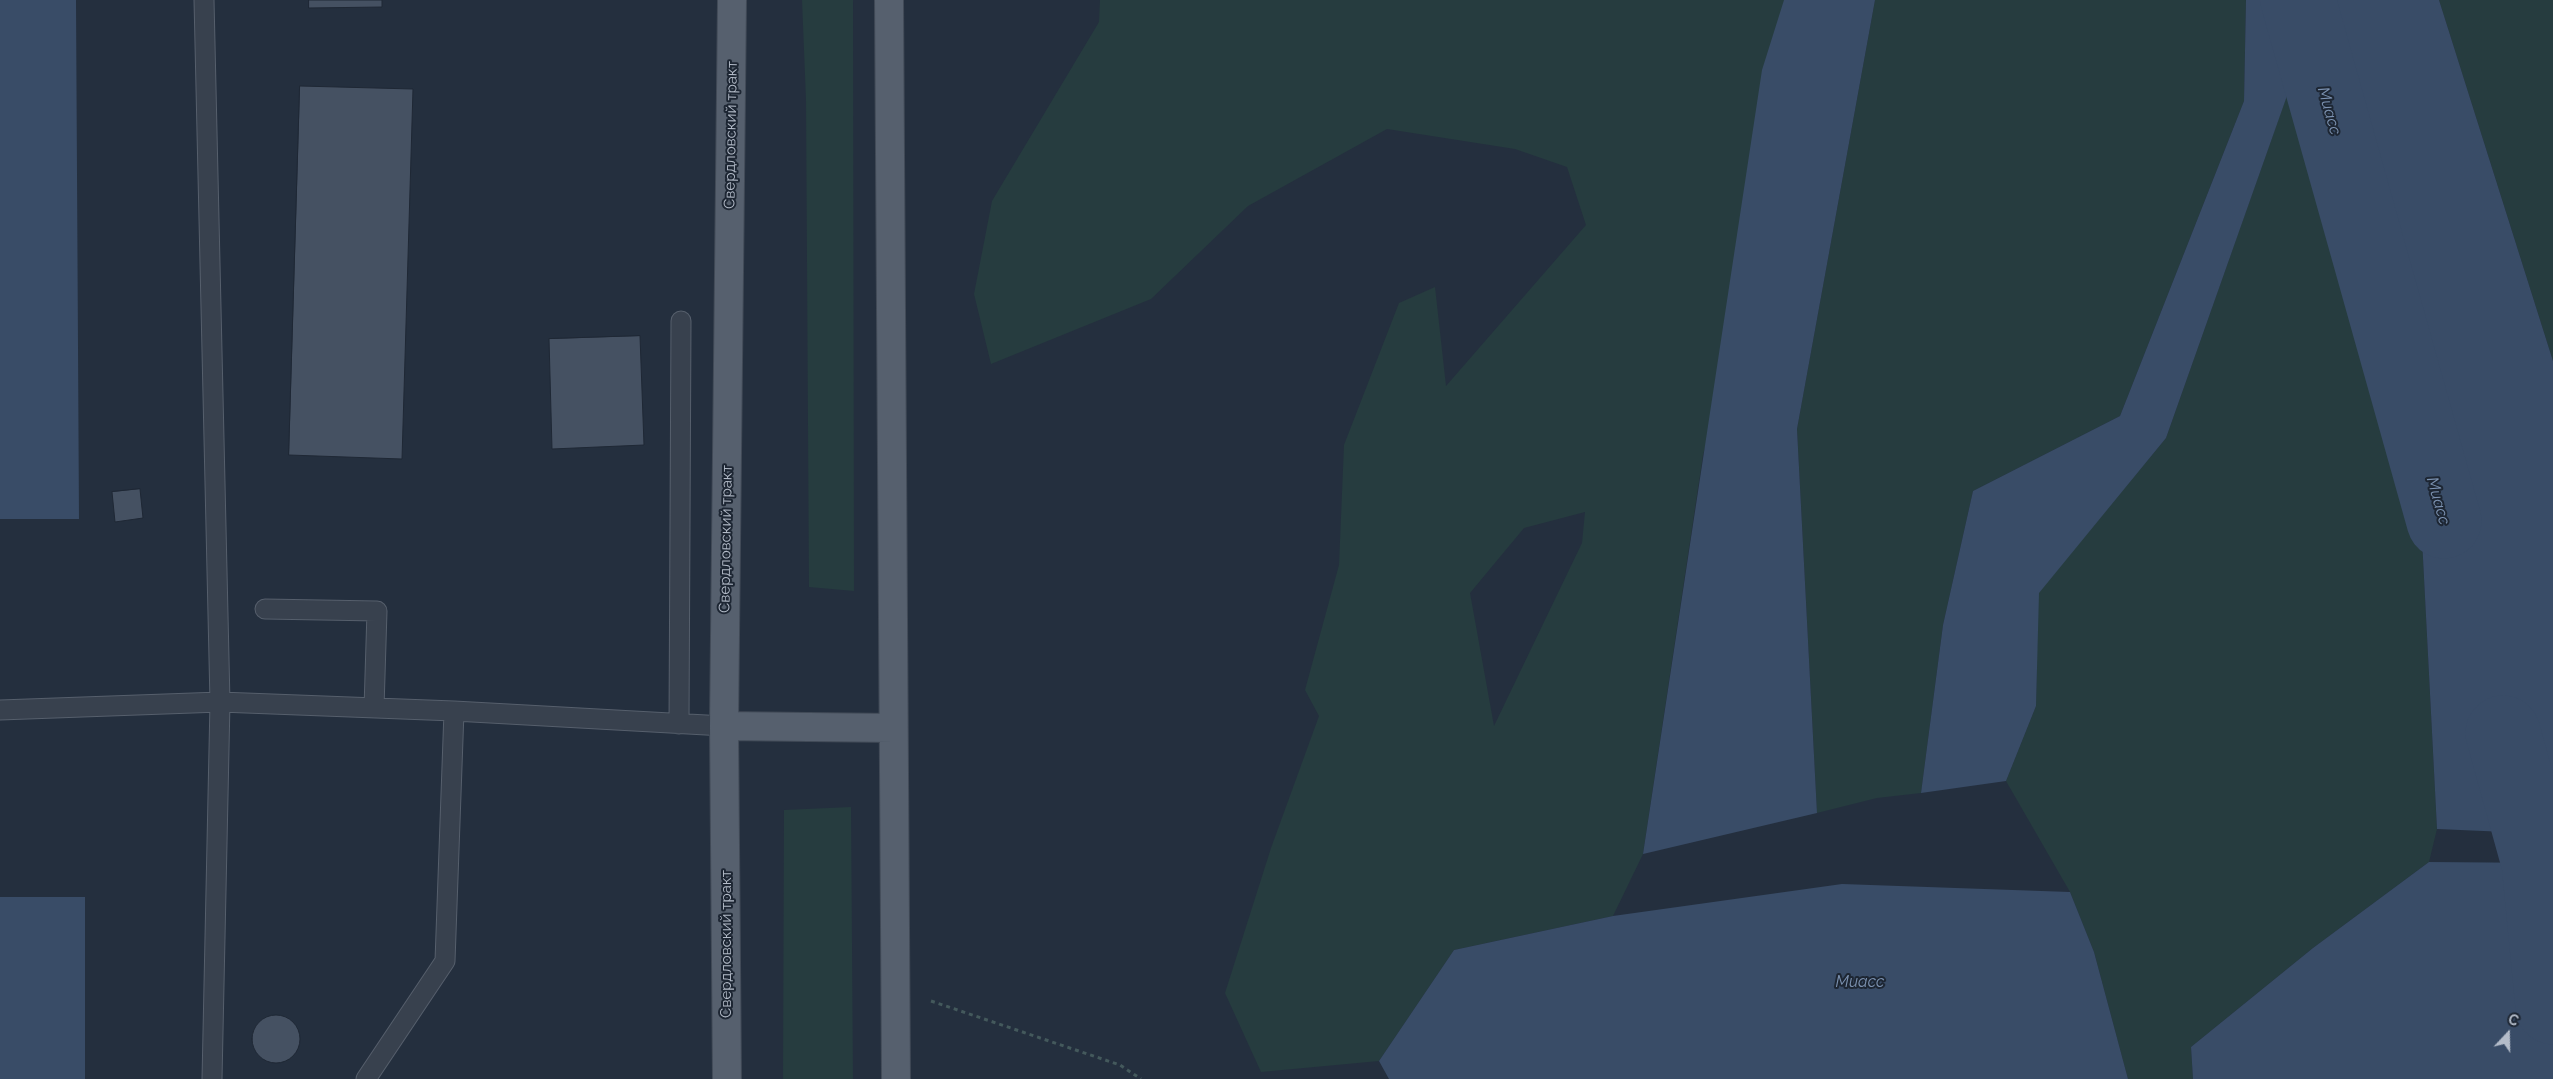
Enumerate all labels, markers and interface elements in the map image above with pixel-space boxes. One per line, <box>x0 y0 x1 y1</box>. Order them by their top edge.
street label: Свердловский тракт <box>721 61 741 209</box>
water label: Миасс <box>2313 85 2345 137</box>
street label: Свердловский тракт <box>716 465 736 613</box>
water label: Миасс <box>2422 475 2454 527</box>
street label: Свердловский тракт <box>717 870 735 1018</box>
water label: Миасс <box>1836 972 1884 992</box>
north arrow <box>2483 1009 2533 1059</box>
text: С <box>2506 1011 2521 1029</box>

